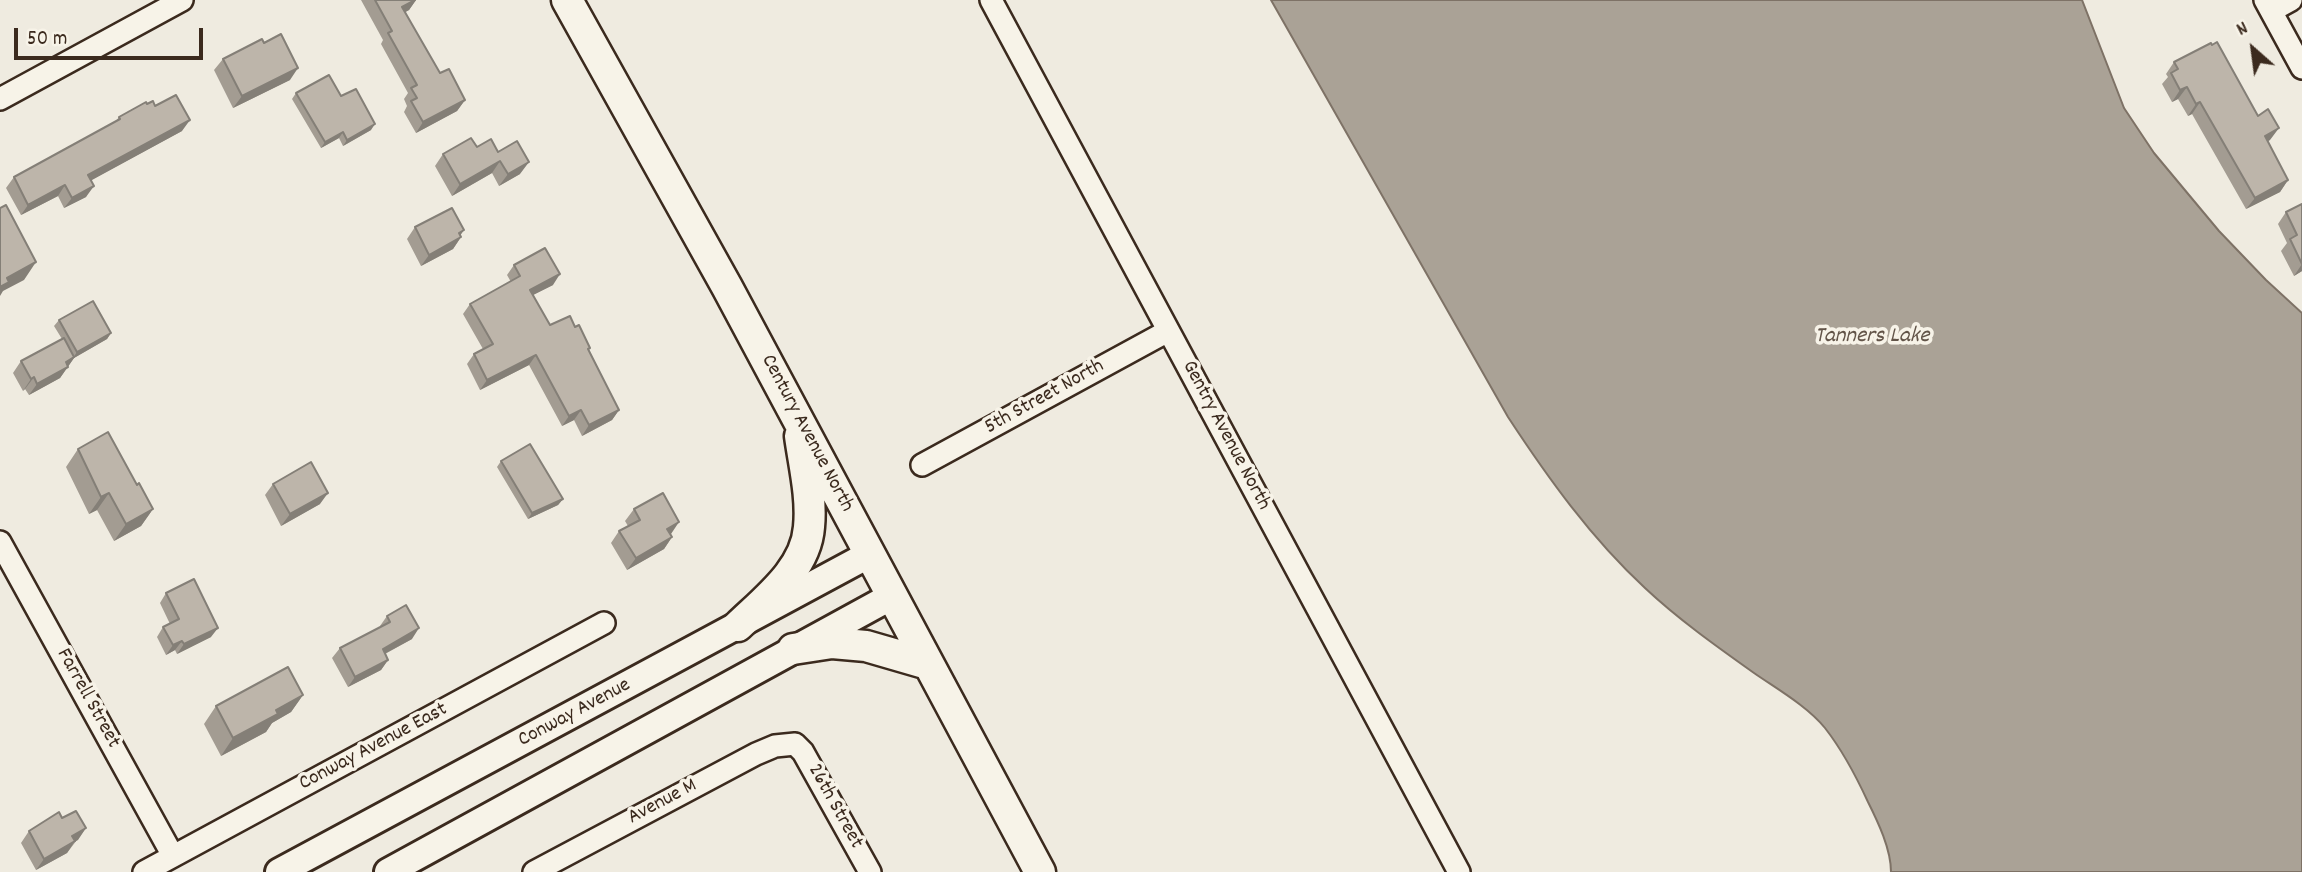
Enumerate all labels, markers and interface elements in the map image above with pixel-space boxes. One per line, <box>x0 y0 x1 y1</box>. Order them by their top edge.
scale bar <box>18 14 206 58</box>
north arrow <box>2218 14 2288 84</box>
text: N <box>2232 16 2253 44</box>
text: 50 m <box>27 25 67 55</box>
water label: Tanners Lake <box>1815 324 1929 352</box>
street label: Century Avenue North <box>754 351 858 517</box>
street label: 5th Street North <box>981 355 1109 441</box>
street label: Gentry Avenue North <box>1175 357 1275 515</box>
street label: Farrell Street <box>49 645 125 753</box>
street label: Conway Avenue <box>515 674 635 754</box>
street label: Conway Avenue East <box>296 698 452 798</box>
street label: 26th Street <box>801 760 867 854</box>
street label: Avenue M <box>624 774 702 832</box>

